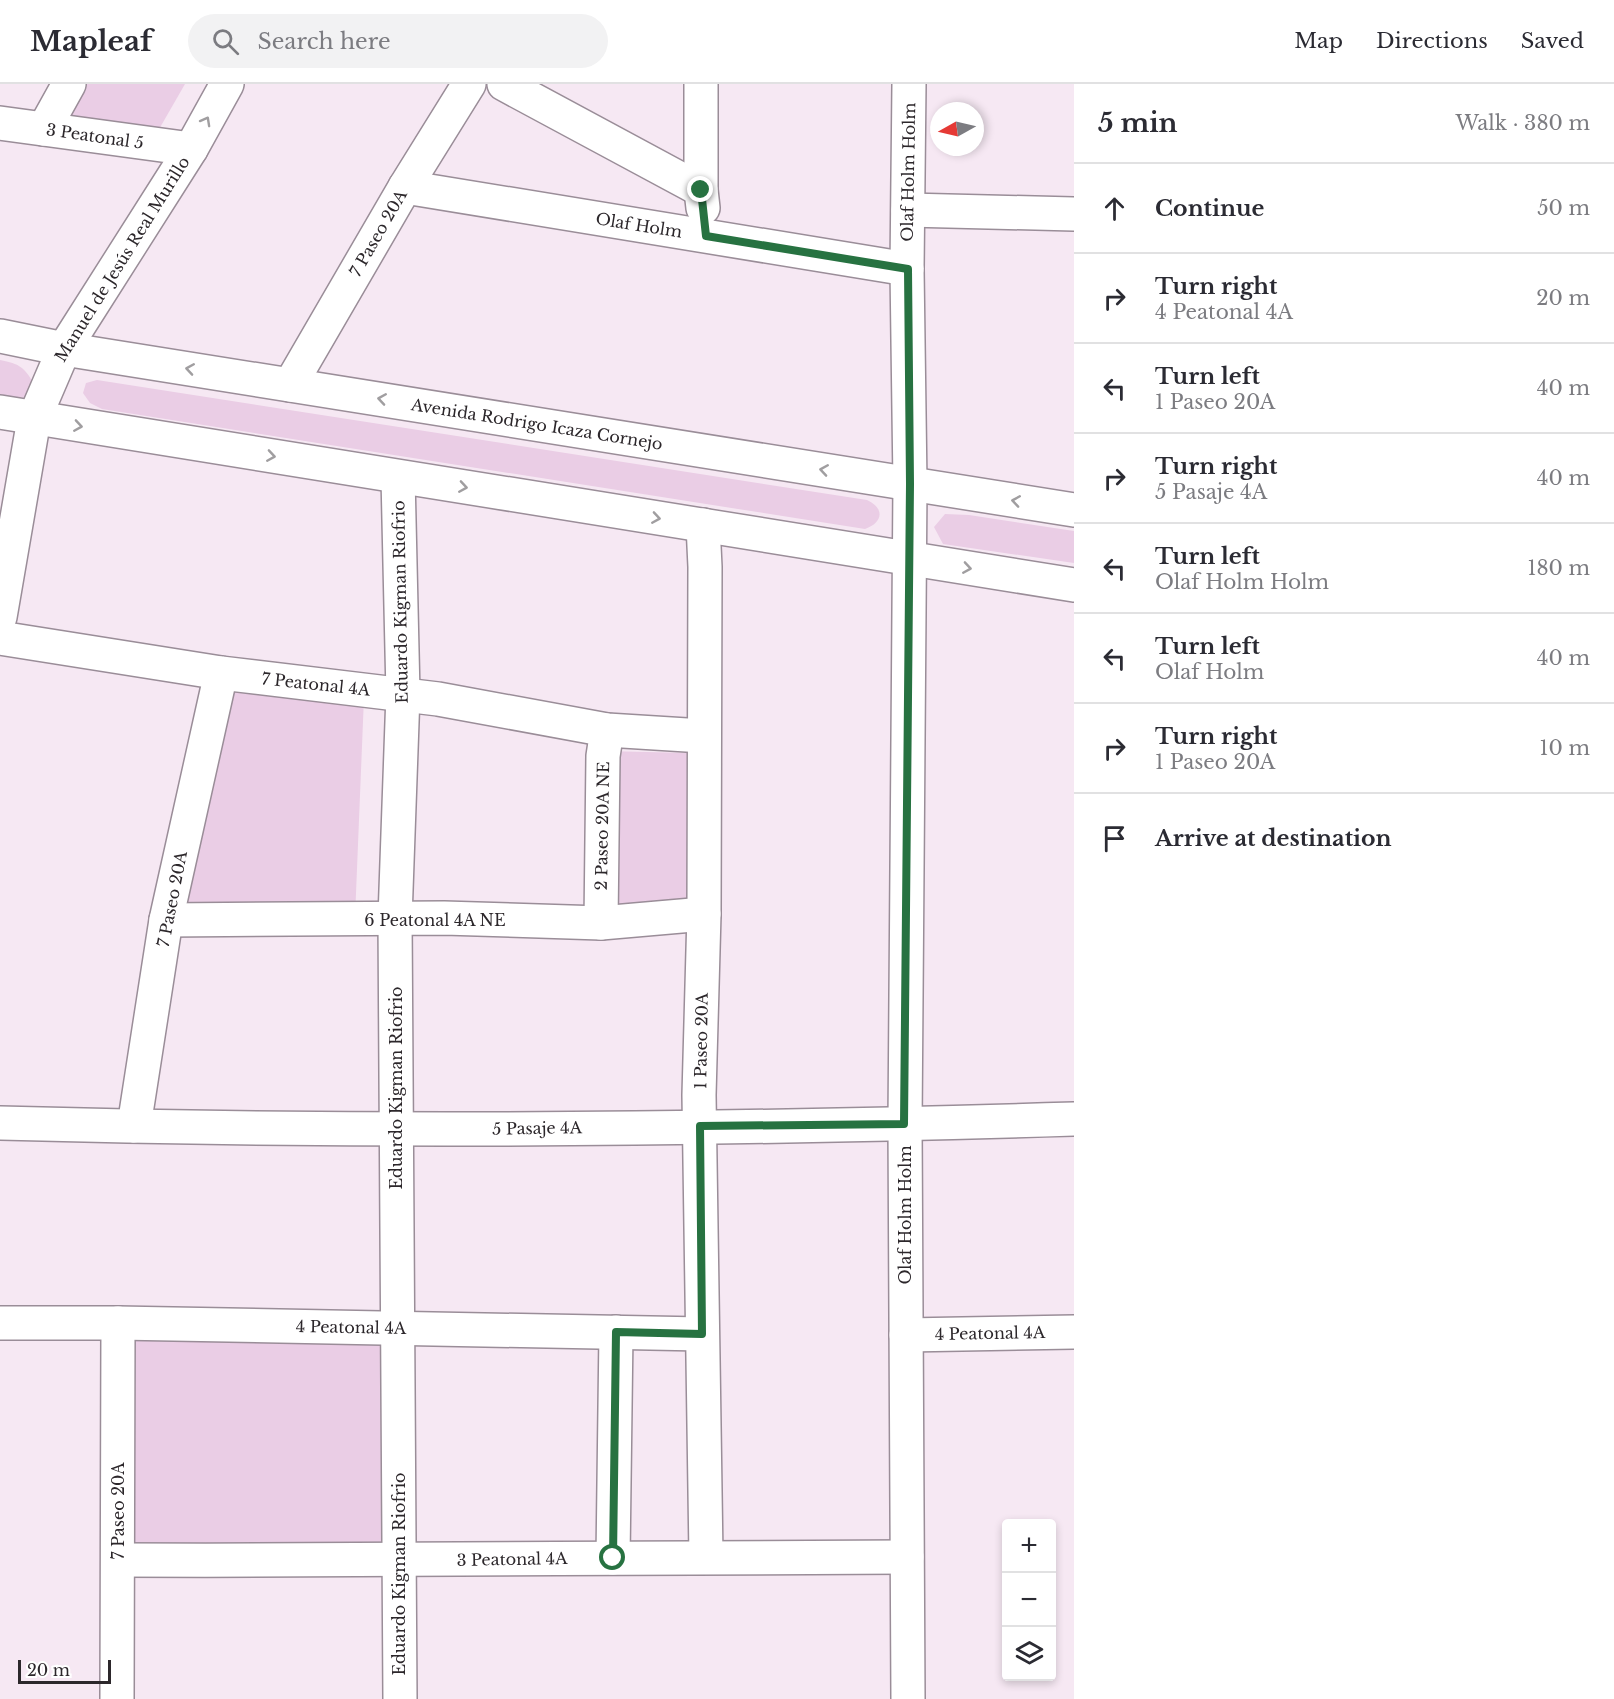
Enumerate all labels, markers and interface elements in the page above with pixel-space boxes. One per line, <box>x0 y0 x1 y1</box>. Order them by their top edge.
search box <box>188 14 608 68</box>
text: Mapleaf <box>30 24 152 59</box>
icon: search <box>209 25 242 58</box>
text: Search here <box>257 28 391 55</box>
text: Map <box>1294 28 1343 54</box>
text: Directions <box>1376 28 1488 54</box>
text: Saved <box>1521 28 1584 54</box>
street label: Olaf Holm Holm <box>897 102 919 242</box>
north arrow <box>930 102 984 156</box>
text: 5 min <box>1098 107 1177 139</box>
text: Walk · 380 m <box>1456 111 1590 135</box>
one-way arrow <box>199 117 211 127</box>
street label: 3 Peatonal 5 <box>45 119 145 153</box>
street label: Manuel de Jesús Real Murillo <box>50 153 194 365</box>
route end <box>687 176 713 202</box>
street label: 7 Paseo 20A <box>345 185 411 280</box>
icon: ahead <box>1098 192 1131 225</box>
text: Continue <box>1155 195 1264 222</box>
text: 50 m <box>1537 196 1590 220</box>
street label: Olaf Holm <box>594 208 684 242</box>
text: Turn right <box>1155 273 1277 300</box>
icon: right <box>1098 282 1131 315</box>
text: 20 m <box>1536 286 1590 310</box>
text: 4 Peatonal 4A <box>1155 300 1293 324</box>
one-way arrow <box>185 363 194 375</box>
text: Turn left <box>1155 363 1260 390</box>
icon: left <box>1098 372 1131 405</box>
text: 40 m <box>1537 376 1590 400</box>
text: 1 Paseo 20A <box>1155 390 1275 414</box>
one-way arrow <box>378 394 387 406</box>
street label: Avenida Rodrigo Icaza Cornejo <box>409 394 664 454</box>
one-way arrow <box>74 419 83 431</box>
one-way arrow <box>266 450 276 462</box>
text: Turn right <box>1155 453 1277 480</box>
icon: right <box>1098 462 1131 495</box>
one-way arrow <box>819 464 829 477</box>
text: 40 m <box>1537 466 1590 490</box>
text: 5 Pasaje 4A <box>1155 480 1267 504</box>
one-way arrow <box>459 481 468 493</box>
one-way arrow <box>1012 495 1022 508</box>
street label: Eduardo Kigman Riofrio <box>388 500 412 704</box>
one-way arrow <box>651 511 661 524</box>
text: Turn left <box>1155 543 1260 570</box>
icon: left <box>1098 552 1131 585</box>
text: 180 m <box>1527 556 1590 580</box>
one-way arrow <box>962 561 971 573</box>
text: Olaf Holm Holm <box>1155 570 1329 594</box>
text: Turn left <box>1155 633 1260 660</box>
icon: left <box>1098 642 1131 675</box>
text: 40 m <box>1537 646 1590 670</box>
text: Olaf Holm <box>1155 660 1264 684</box>
street label: 7 Peatonal 4A <box>261 668 372 700</box>
text: Turn right <box>1155 723 1277 750</box>
icon: right <box>1098 732 1131 765</box>
text: 10 m <box>1540 736 1590 760</box>
text: 1 Paseo 20A <box>1155 750 1275 774</box>
street label: 2 Paseo 20A NE <box>591 761 613 891</box>
icon: arrive <box>1098 822 1131 855</box>
text: Arrive at destination <box>1155 825 1392 852</box>
street label: 7 Paseo 20A <box>153 849 191 949</box>
street label: 6 Peatonal 4A NE <box>364 910 506 930</box>
street label: Eduardo Kigman Riofrio <box>386 986 406 1190</box>
street label: 1 Paseo 20A <box>690 992 712 1089</box>
street label: 5 Pasaje 4A <box>492 1117 583 1139</box>
street label: Olaf Holm Holm <box>895 1145 915 1285</box>
street label: 4 Peatonal 4A <box>296 1316 407 1338</box>
street label: 4 Peatonal 4A <box>935 1322 1046 1344</box>
street label: 7 Paseo 20A <box>108 1462 128 1560</box>
street label: Eduardo Kigman Riofrio <box>389 1472 409 1676</box>
map controls <box>1002 1519 1056 1681</box>
button: + <box>1002 1519 1056 1573</box>
route start <box>599 1544 625 1570</box>
street label: 3 Peatonal 4A <box>456 1548 568 1570</box>
button: − <box>1002 1573 1056 1627</box>
button: layers <box>1002 1627 1056 1681</box>
scale bar <box>18 1657 111 1684</box>
text: 20 m <box>27 1660 70 1680</box>

